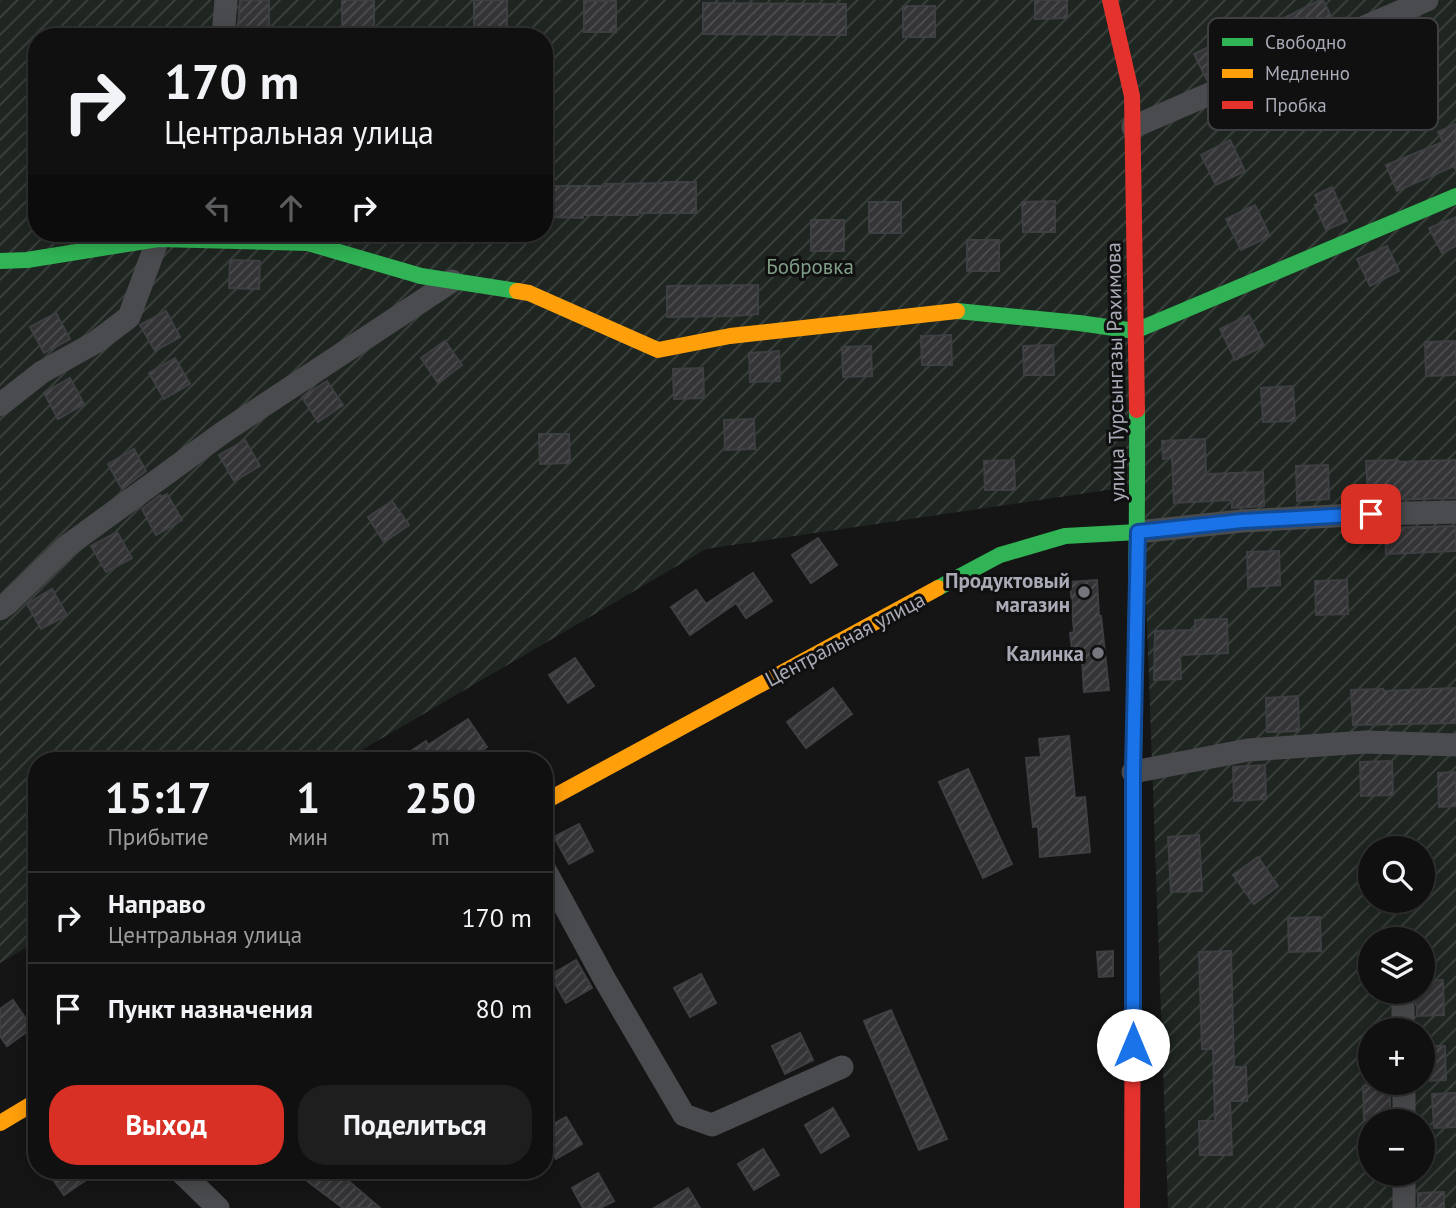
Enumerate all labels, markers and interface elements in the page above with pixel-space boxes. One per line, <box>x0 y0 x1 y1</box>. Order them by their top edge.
legend <box>1208 18 1438 130</box>
text: Свободно <box>1265 30 1347 54</box>
text: 170 m <box>164 49 299 113</box>
icon: right <box>49 56 140 147</box>
text: Медленно <box>1265 61 1350 85</box>
text: Пробка <box>1265 93 1327 117</box>
text: Центральная улица <box>164 111 434 153</box>
icon: left <box>199 189 237 227</box>
icon: ahead <box>272 189 310 227</box>
icon: right <box>345 189 383 227</box>
street label: улица Турсынгазы Рахимова <box>1099 242 1131 502</box>
park label: Бобровка <box>766 253 854 280</box>
pin <box>1341 484 1401 544</box>
icon: arrive <box>1352 495 1390 533</box>
place label: Продуктовый магазин <box>945 567 1070 618</box>
marker: Продуктовый магазин <box>1076 584 1092 600</box>
street label: Центральная улица <box>760 585 930 693</box>
place label: Калинка <box>1006 640 1084 667</box>
marker: Калинка <box>1090 645 1106 661</box>
text: 15:17 <box>105 770 211 825</box>
text: 1 <box>296 770 320 825</box>
text: 250 <box>405 770 476 825</box>
text: Прибытие <box>108 822 209 851</box>
text: мин <box>288 822 328 851</box>
text: m <box>431 822 450 851</box>
map controls <box>1358 836 1435 1186</box>
button: search <box>1358 836 1435 913</box>
text: Направо <box>108 887 206 920</box>
icon: right <box>49 899 87 937</box>
text: 170 m <box>461 901 532 934</box>
text: Центральная улица <box>108 920 302 949</box>
button: layers <box>1358 927 1435 1004</box>
icon: arrive <box>49 990 87 1028</box>
text: Пункт назначения <box>108 992 313 1025</box>
text: 80 m <box>476 992 532 1025</box>
position arrow <box>1096 1008 1170 1082</box>
button: + <box>1358 1018 1435 1095</box>
button: Выход <box>49 1085 284 1165</box>
button: Поделиться <box>298 1085 532 1165</box>
button: − <box>1358 1109 1435 1186</box>

